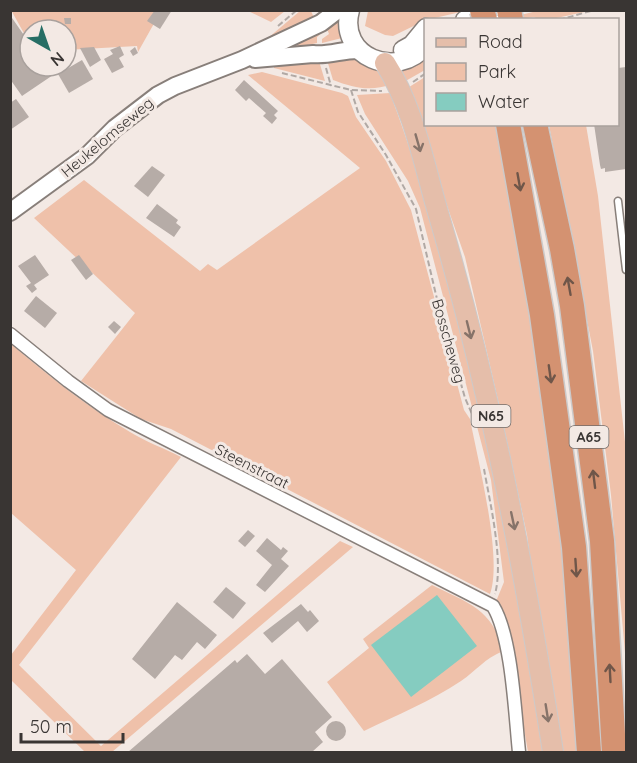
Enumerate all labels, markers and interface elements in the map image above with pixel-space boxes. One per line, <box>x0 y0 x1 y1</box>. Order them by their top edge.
north arrow <box>18 18 78 78</box>
legend <box>424 18 619 126</box>
text: Road <box>478 30 523 53</box>
text: N <box>47 48 69 71</box>
text: Park <box>478 60 516 83</box>
text: Water <box>478 90 529 113</box>
street label: Heukelomseweg <box>57 93 157 181</box>
one-way arrow <box>412 133 424 152</box>
one-way arrow <box>514 172 525 191</box>
one-way arrow <box>563 276 574 296</box>
street label: Bosscheweg <box>428 297 470 385</box>
one-way arrow <box>464 321 476 340</box>
one-way arrow <box>545 364 556 384</box>
road number: N65 <box>472 405 510 427</box>
road number: A65 <box>570 426 608 448</box>
street label: Steenstraat <box>212 439 292 493</box>
one-way arrow <box>588 469 599 489</box>
one-way arrow <box>508 510 519 530</box>
one-way arrow <box>571 557 582 577</box>
one-way arrow <box>604 664 615 684</box>
one-way arrow <box>541 702 552 722</box>
scale bar <box>21 706 123 744</box>
text: 50 m <box>30 715 72 738</box>

